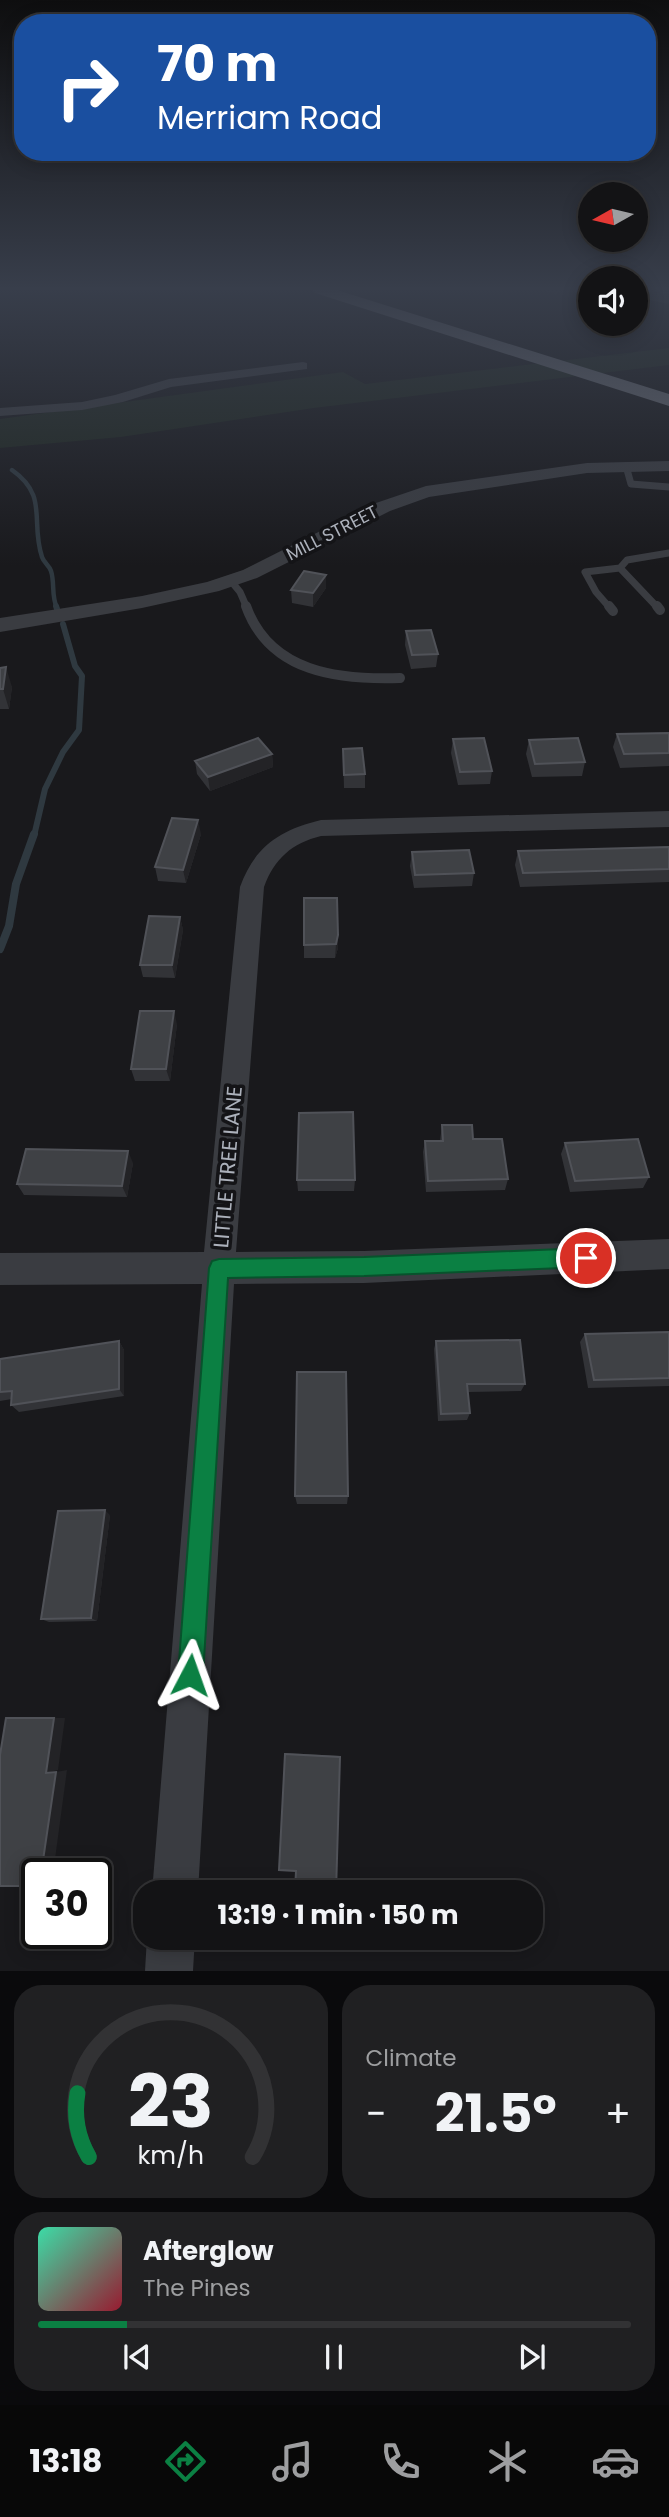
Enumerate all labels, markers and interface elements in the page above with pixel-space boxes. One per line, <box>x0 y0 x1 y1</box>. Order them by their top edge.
text: 70 m <box>157 30 277 98</box>
icon: right <box>42 42 133 133</box>
text: Merriam Road <box>157 95 382 140</box>
north arrow <box>578 182 648 252</box>
map controls <box>578 182 648 336</box>
button: sound <box>578 266 648 336</box>
street label: MILL STREET <box>282 499 382 566</box>
street label: LITTLE TREE LANE <box>206 1085 249 1249</box>
pin <box>556 1228 616 1288</box>
icon: arrive <box>567 1239 605 1277</box>
position arrow <box>153 1638 227 1712</box>
speed limit sign: 30 <box>21 1858 112 1949</box>
text: 13:19 · 1 min · 150 m <box>218 1897 458 1933</box>
text: Climate <box>366 2042 456 2074</box>
text: 23 <box>128 2052 214 2153</box>
text: 21.5° <box>435 2077 557 2150</box>
text: − <box>366 2087 386 2140</box>
text: + <box>605 2087 631 2140</box>
text: km/h <box>137 2138 204 2173</box>
text: Afterglow <box>143 2233 274 2269</box>
text: The Pines <box>143 2272 251 2304</box>
icon: previous <box>118 2338 156 2376</box>
icon: pause <box>315 2338 353 2376</box>
icon: next <box>513 2338 551 2376</box>
icon: directions <box>161 2437 210 2486</box>
icon: music <box>268 2437 317 2486</box>
icon: phone <box>376 2437 425 2486</box>
icon: climate <box>483 2437 532 2486</box>
icon: car <box>591 2437 640 2486</box>
text: 13:18 <box>29 2438 102 2483</box>

